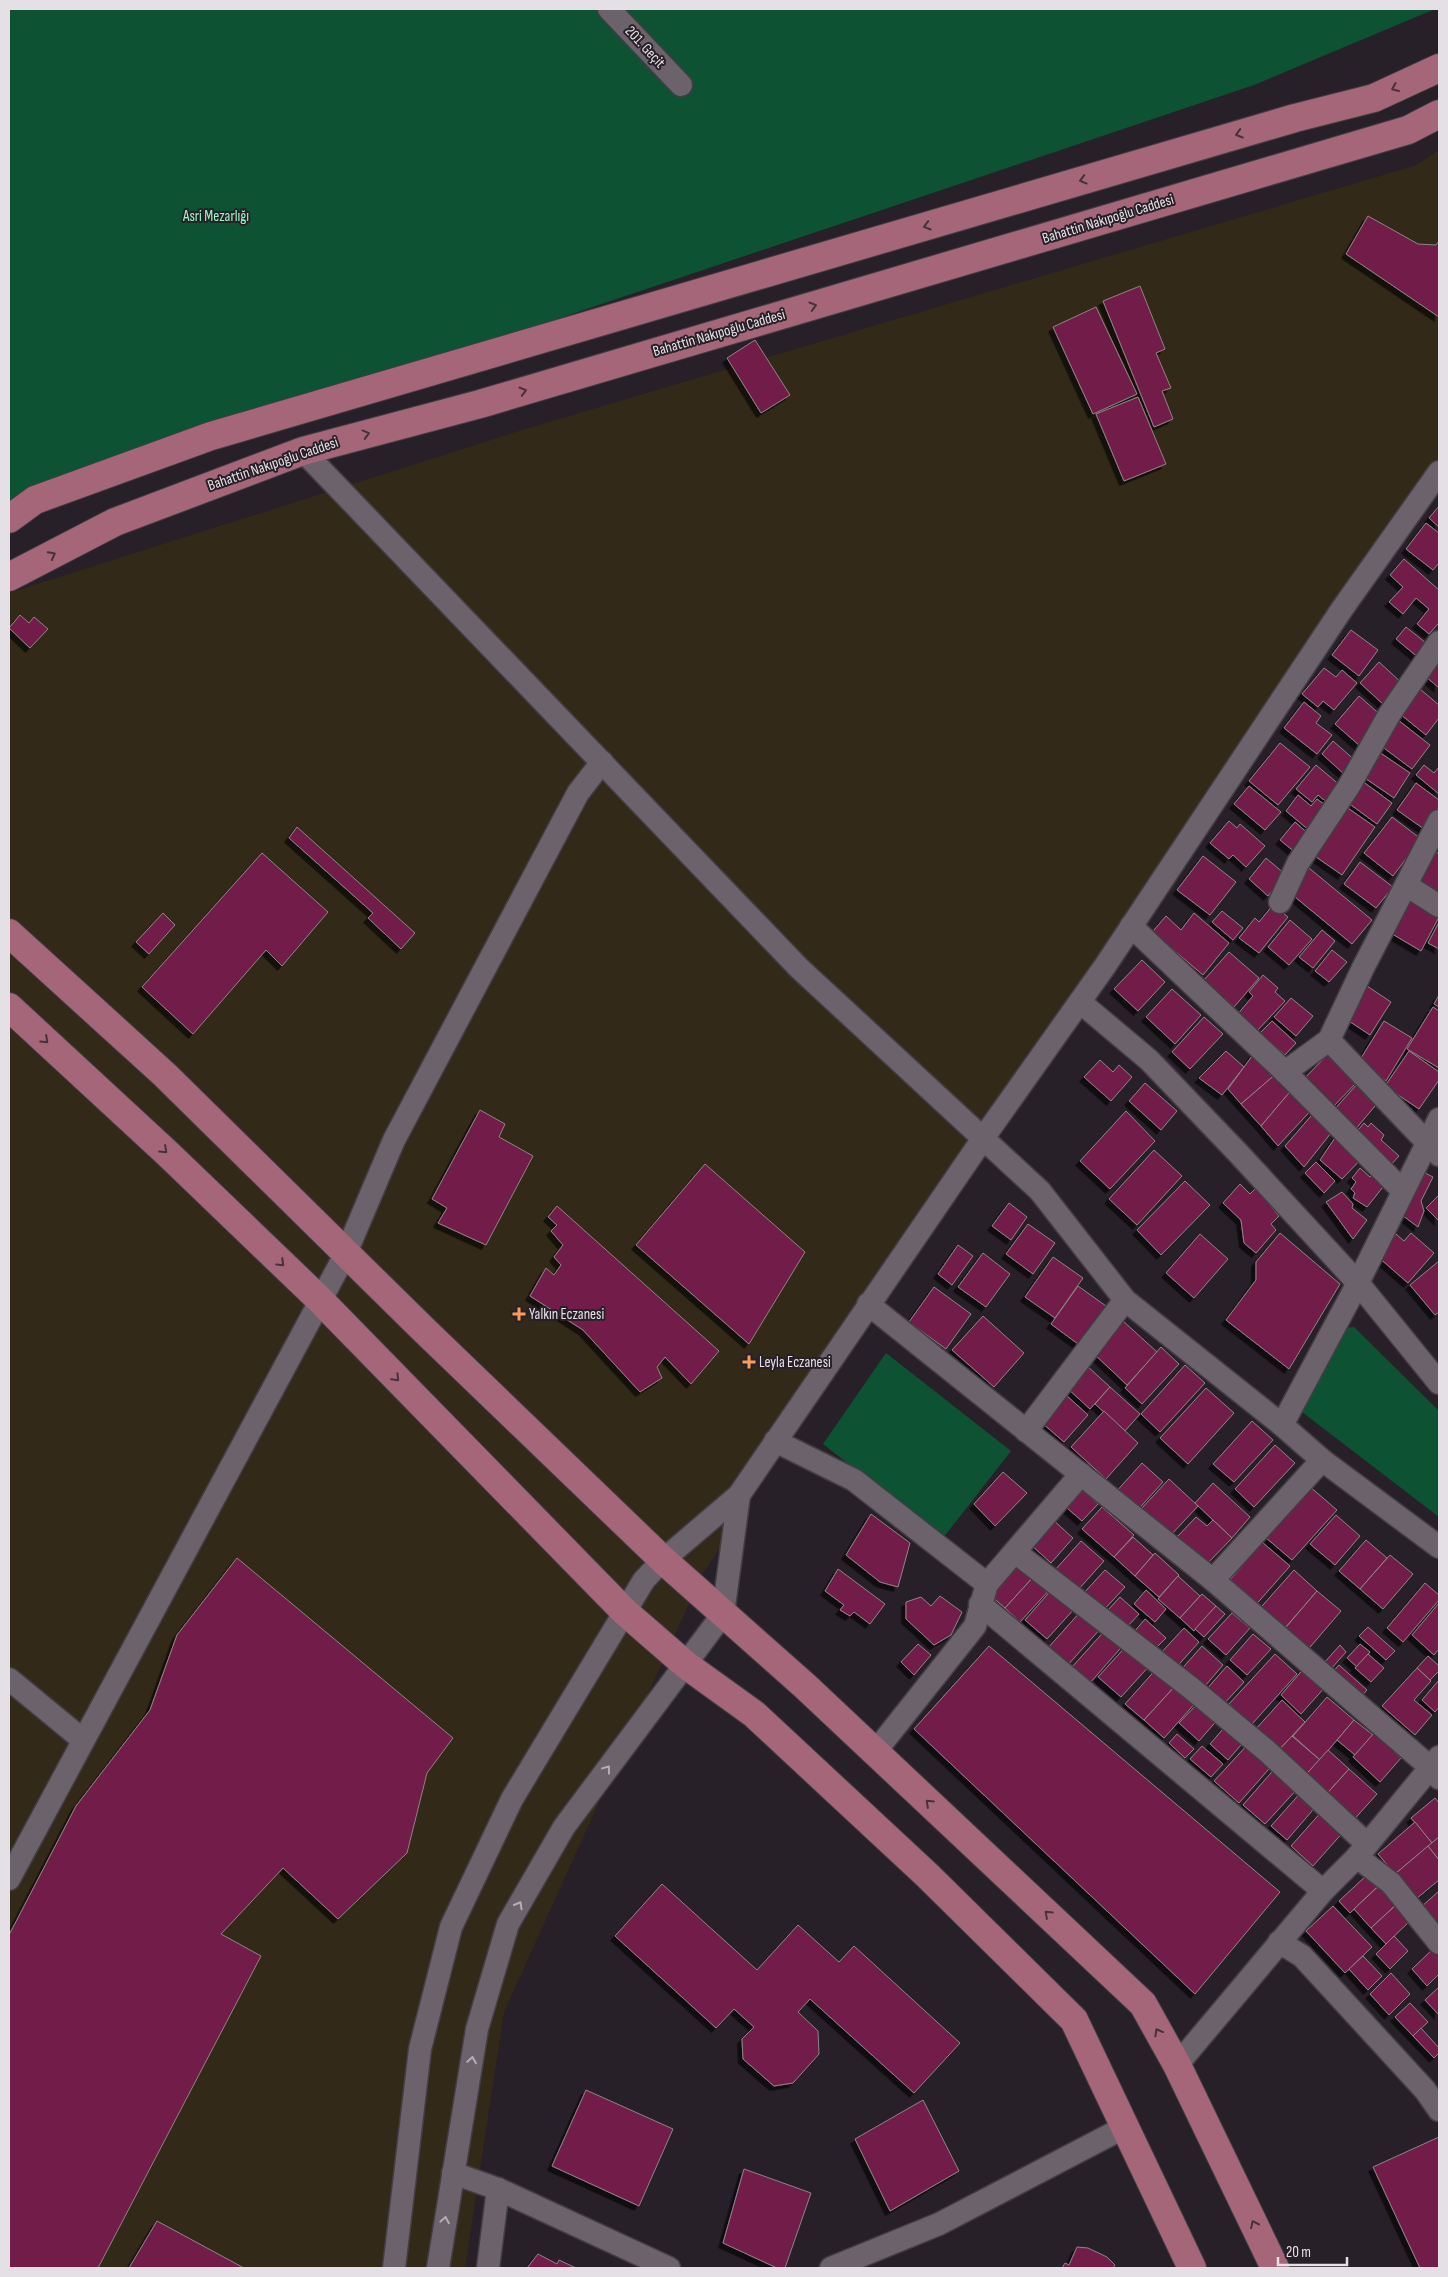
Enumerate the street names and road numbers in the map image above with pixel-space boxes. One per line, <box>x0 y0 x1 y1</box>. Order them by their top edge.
street label: 201. Geçit <box>621 22 670 72</box>
street label: Bahattin Nakıpoğlu Caddesi <box>1040 190 1176 248</box>
street label: Bahattin Nakıpoğlu Caddesi <box>651 305 788 361</box>
street label: Bahattin Nakıpoğlu Caddesi <box>205 433 341 495</box>

